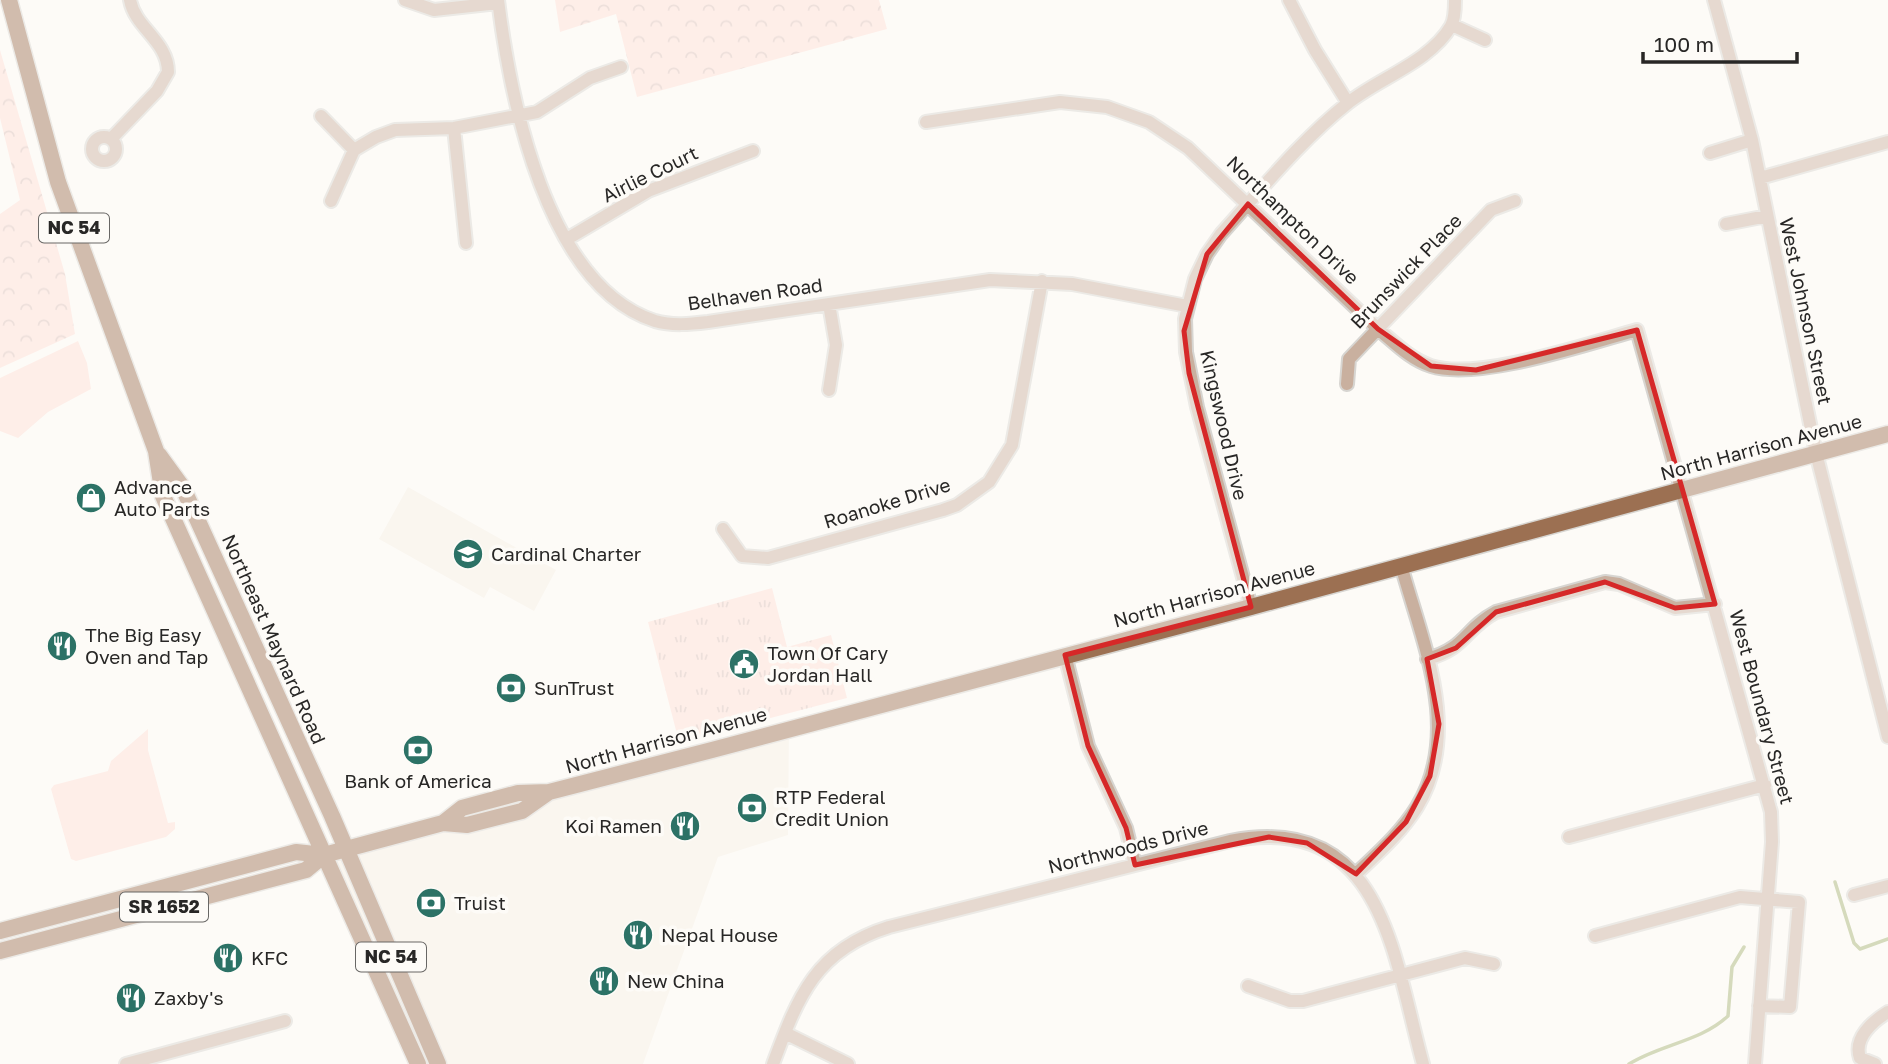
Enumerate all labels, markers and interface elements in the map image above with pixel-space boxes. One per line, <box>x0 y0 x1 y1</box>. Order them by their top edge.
scale bar <box>1643 21 1797 65</box>
text: 100 m <box>1654 31 1714 57</box>
street label: Airlie Court <box>598 141 701 207</box>
street label: Northampton Drive <box>1223 151 1364 289</box>
street label: Brunswick Place <box>1345 209 1466 333</box>
road number: NC 54 <box>39 213 109 242</box>
street label: West Johnson Street <box>1775 215 1838 406</box>
street label: Belhaven Road <box>686 273 824 314</box>
street label: Kingswood Drive <box>1196 348 1253 502</box>
street label: North Harrison Avenue <box>1658 409 1864 485</box>
street label: Roanoke Drive <box>821 472 953 533</box>
place label: Advance Auto Parts <box>114 475 210 520</box>
shop icon: Advance Auto Parts <box>74 481 108 515</box>
street label: Northeast Maynard Road <box>218 530 331 747</box>
school or university icon: Cardinal Charter <box>451 537 485 571</box>
place label: Cardinal Charter <box>491 542 642 565</box>
street label: North Harrison Avenue <box>1111 556 1317 632</box>
street label: West Boundary Street <box>1725 607 1800 807</box>
place label: The Big Easy Oven and Tap <box>85 623 208 668</box>
restaurant icon: The Big Easy Oven and Tap <box>45 629 79 663</box>
place label: Town Of Cary Jordan Hall <box>767 641 888 686</box>
public building icon: Town Of Cary Jordan Hall <box>727 647 761 681</box>
bank icon: SunTrust <box>494 671 528 705</box>
place label: SunTrust <box>534 676 614 699</box>
street label: North Harrison Avenue <box>563 702 769 778</box>
bank icon: Bank of America <box>401 733 435 767</box>
place label: Bank of America <box>344 769 492 792</box>
place label: RTP Federal Credit Union <box>775 785 889 830</box>
bank icon: RTP Federal Credit Union <box>735 791 769 825</box>
restaurant icon: Koi Ramen <box>668 809 702 843</box>
place label: Koi Ramen <box>565 814 662 837</box>
street label: Northwoods Drive <box>1045 815 1210 878</box>
bank icon: Truist <box>414 886 448 920</box>
place label: Truist <box>454 891 506 914</box>
road number: SR 1652 <box>120 893 208 922</box>
restaurant icon: Nepal House <box>621 918 655 952</box>
place label: Nepal House <box>661 923 778 946</box>
restaurant icon: KFC <box>211 941 245 975</box>
road number: NC 54 <box>356 942 426 972</box>
place label: KFC <box>251 946 288 969</box>
restaurant icon: New China <box>587 964 621 998</box>
place label: New China <box>627 969 725 992</box>
restaurant icon: Zaxby's <box>114 981 148 1015</box>
place label: Zaxby's <box>154 986 224 1009</box>

